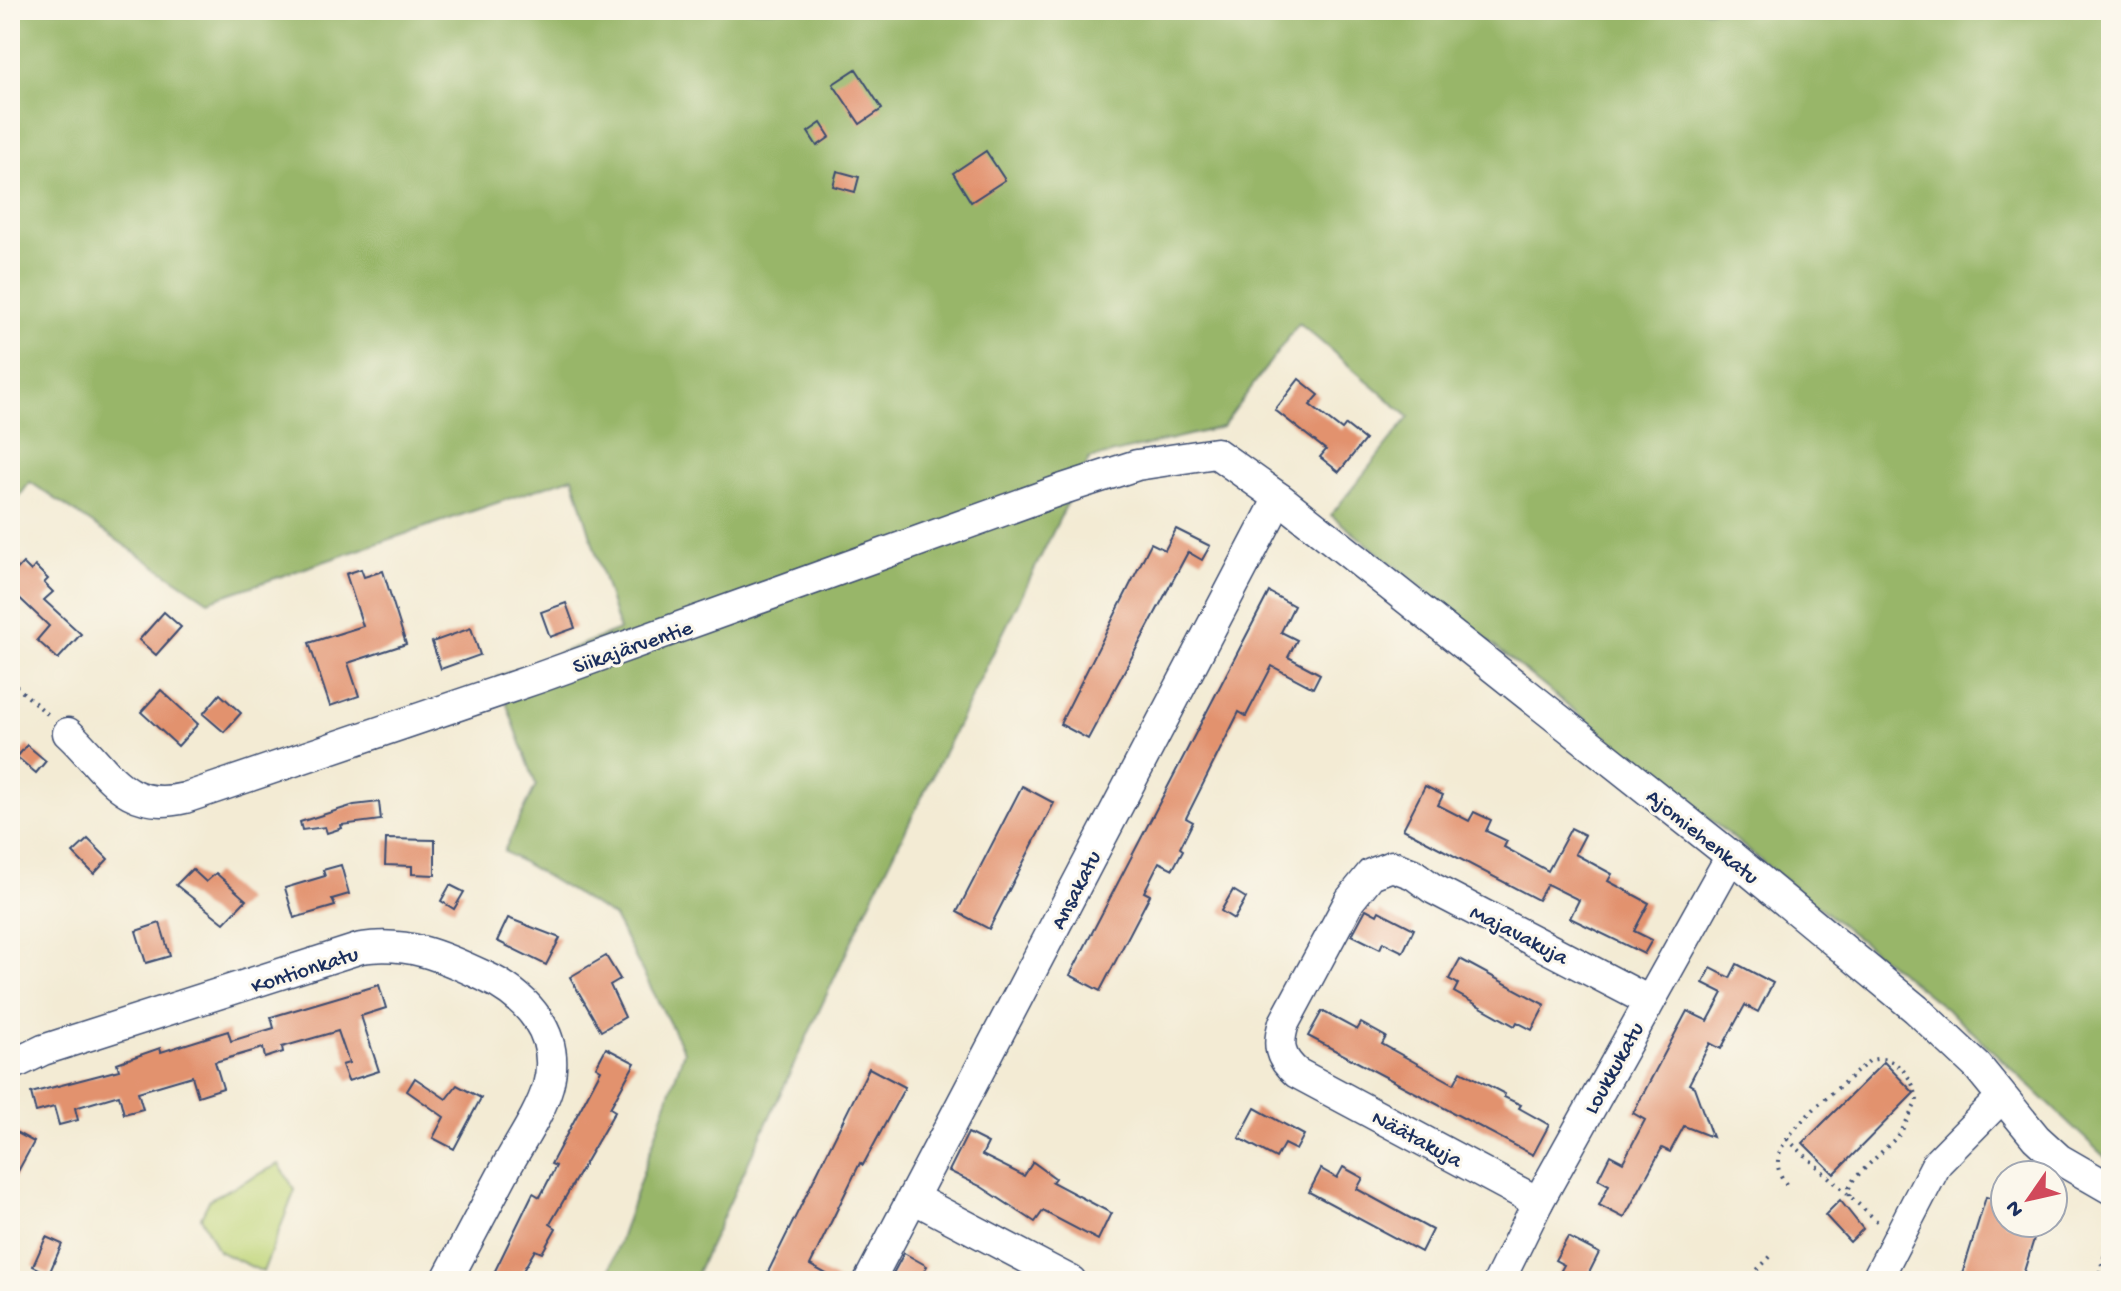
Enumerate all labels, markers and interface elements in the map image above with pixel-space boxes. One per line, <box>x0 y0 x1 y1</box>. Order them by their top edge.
street label: Siikajärventie <box>570 616 697 681</box>
street label: Ajomiehenkatu <box>1640 785 1763 891</box>
street label: Ansakatu <box>1047 847 1108 935</box>
street label: Majavakuja <box>1465 901 1572 973</box>
street label: Kontionkatu <box>248 942 362 1001</box>
street label: Loukkukatu <box>1580 1018 1651 1119</box>
street label: Näätakuja <box>1366 1106 1467 1176</box>
north arrow <box>1989 1159 2069 1239</box>
text: N <box>2001 1195 2031 1221</box>

